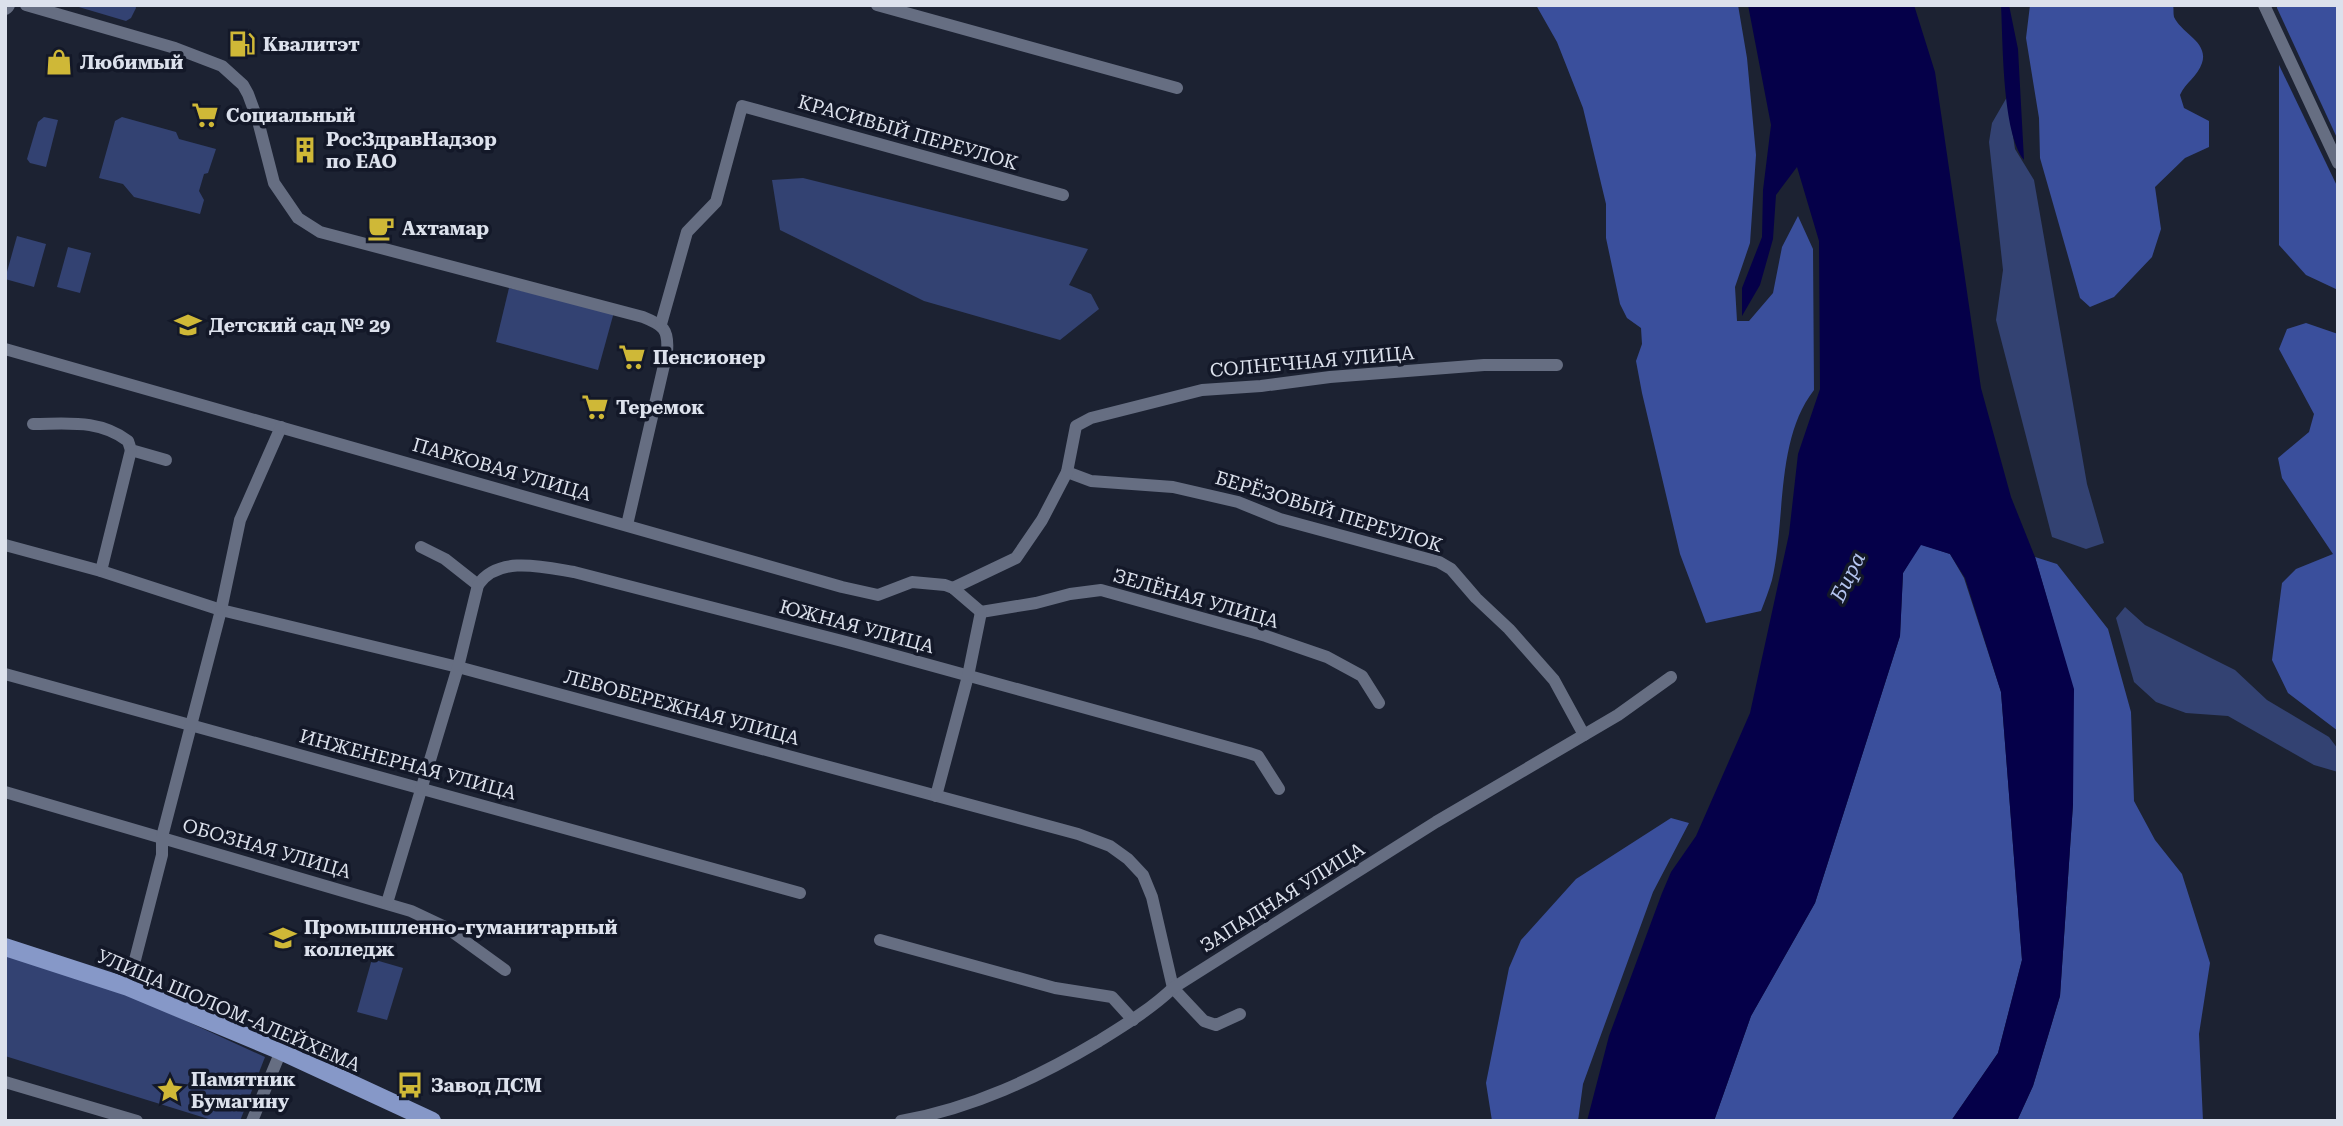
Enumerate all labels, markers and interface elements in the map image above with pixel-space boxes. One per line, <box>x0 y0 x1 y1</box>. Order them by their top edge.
fuel station icon: Квалитэт <box>227 29 257 59</box>
place label: Квалитэт <box>263 33 360 56</box>
shop icon: Любимый <box>44 47 74 77</box>
place label: Любимый <box>80 51 183 74</box>
street label: КРАСИВЫЙ ПЕРЕУЛОК <box>795 90 1021 175</box>
supermarket icon: Социальный <box>190 100 220 130</box>
place label: Социальный <box>226 104 355 127</box>
place label: РосЗдравНадзор по ЕАО <box>326 128 497 173</box>
building icon: РосЗдравНадзор по ЕАО <box>290 135 320 165</box>
cafe icon: Ахтамар <box>366 213 396 243</box>
place label: Ахтамар <box>402 217 489 240</box>
school or university icon: Детский сад № 29 <box>173 310 203 340</box>
place label: Детский сад № 29 <box>209 314 391 337</box>
street label: СОЛНЕЧНАЯ УЛИЦА <box>1209 341 1416 382</box>
supermarket icon: Пенсионер <box>617 342 647 372</box>
place label: Пенсионер <box>653 346 766 369</box>
supermarket icon: Теремок <box>580 392 610 422</box>
place label: Теремок <box>616 396 704 419</box>
street label: ПАРКОВАЯ УЛИЦА <box>410 433 595 506</box>
street label: БЕРЁЗОВЫЙ ПЕРЕУЛОК <box>1213 466 1445 557</box>
water label: Бира <box>1825 548 1870 607</box>
street label: ЗЕЛЁНАЯ УЛИЦА <box>1110 564 1282 633</box>
street label: ЮЖНАЯ УЛИЦА <box>777 595 937 658</box>
street label: ЛЕВОБЕРЕЖНАЯ УЛИЦА <box>562 665 803 750</box>
street label: ИНЖЕНЕРНАЯ УЛИЦА <box>297 724 519 805</box>
street label: ОБОЗНАЯ УЛИЦА <box>180 813 354 884</box>
street label: ЗАПАДНАЯ УЛИЦА <box>1196 837 1369 957</box>
place label: Промышленно-гуманитарный колледж <box>304 916 618 961</box>
school or university icon: Промышленно-гуманитарный колледж <box>268 923 298 953</box>
street label: УЛИЦА ШОЛОМ-АЛЕЙХЕМА <box>94 944 365 1077</box>
place label: Памятник Бумагину <box>191 1068 296 1113</box>
bus stop icon: Завод ДСМ <box>395 1070 425 1100</box>
place label: Завод ДСМ <box>431 1074 542 1097</box>
place icon: Памятник Бумагину <box>155 1075 185 1105</box>

